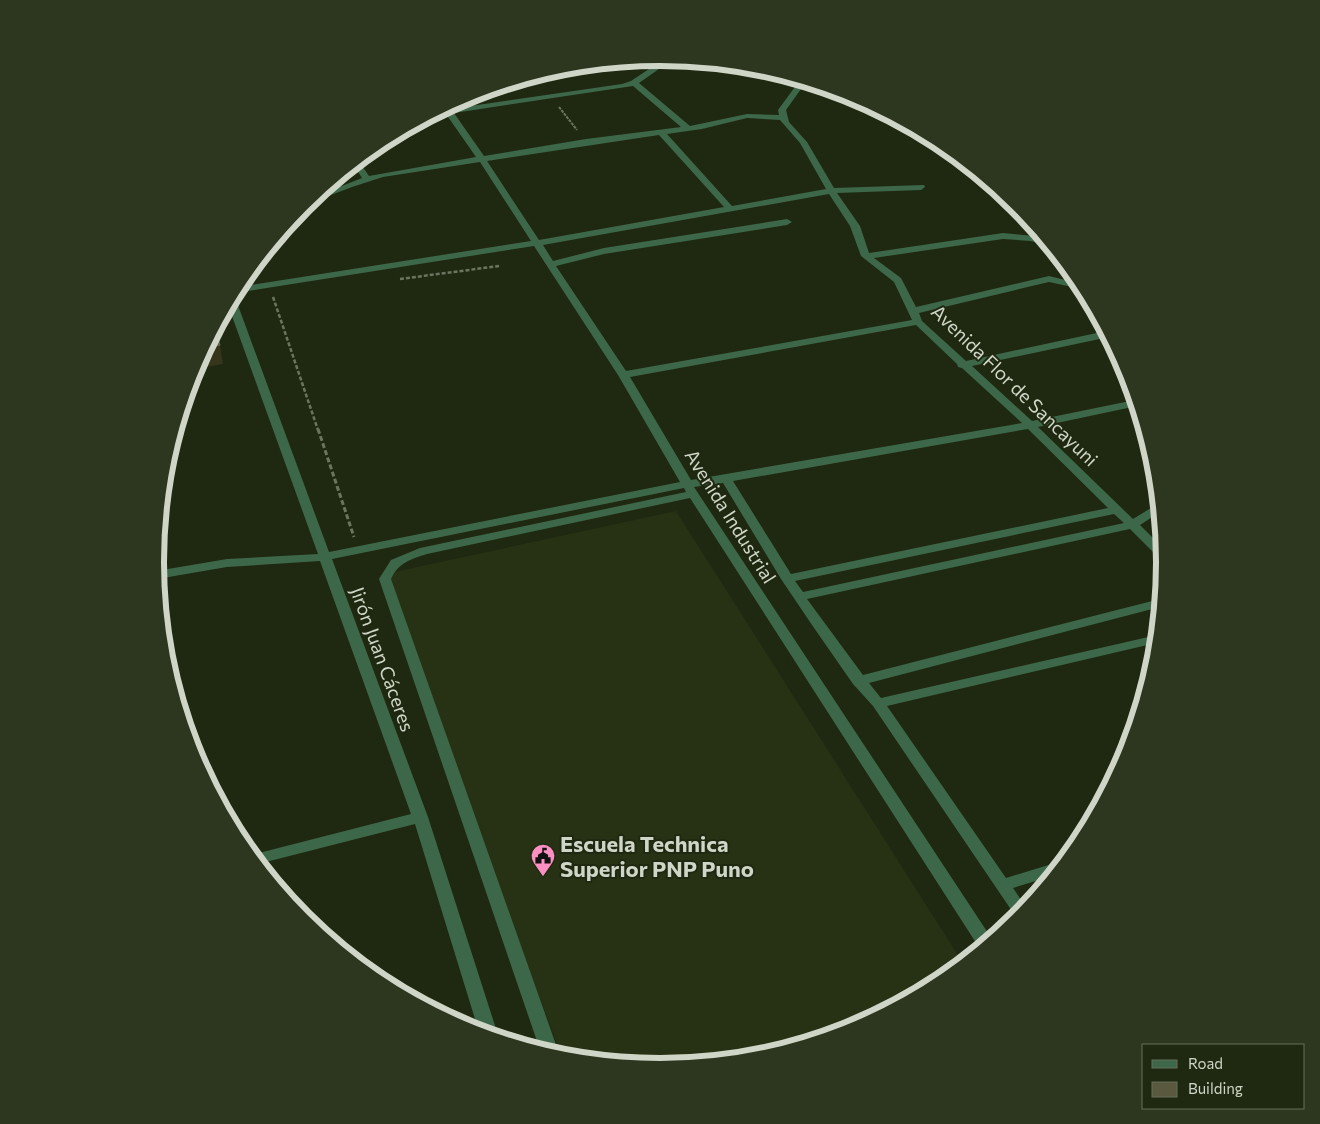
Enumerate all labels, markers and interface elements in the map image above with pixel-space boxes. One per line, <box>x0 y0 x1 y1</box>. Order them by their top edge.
street label: Avenida Flor de Sancayuni <box>927 299 1103 471</box>
street label: Avenida Industrial <box>681 445 781 587</box>
street label: Jirón Juan Cáceres <box>346 583 420 735</box>
place label: Escuela Technica Superior PNP Puno <box>560 830 754 882</box>
public building icon: Escuela Technica Superior PNP Puno <box>530 843 556 877</box>
legend <box>1142 1044 1305 1109</box>
text: Road <box>1188 1054 1223 1072</box>
text: Building <box>1188 1079 1243 1097</box>

